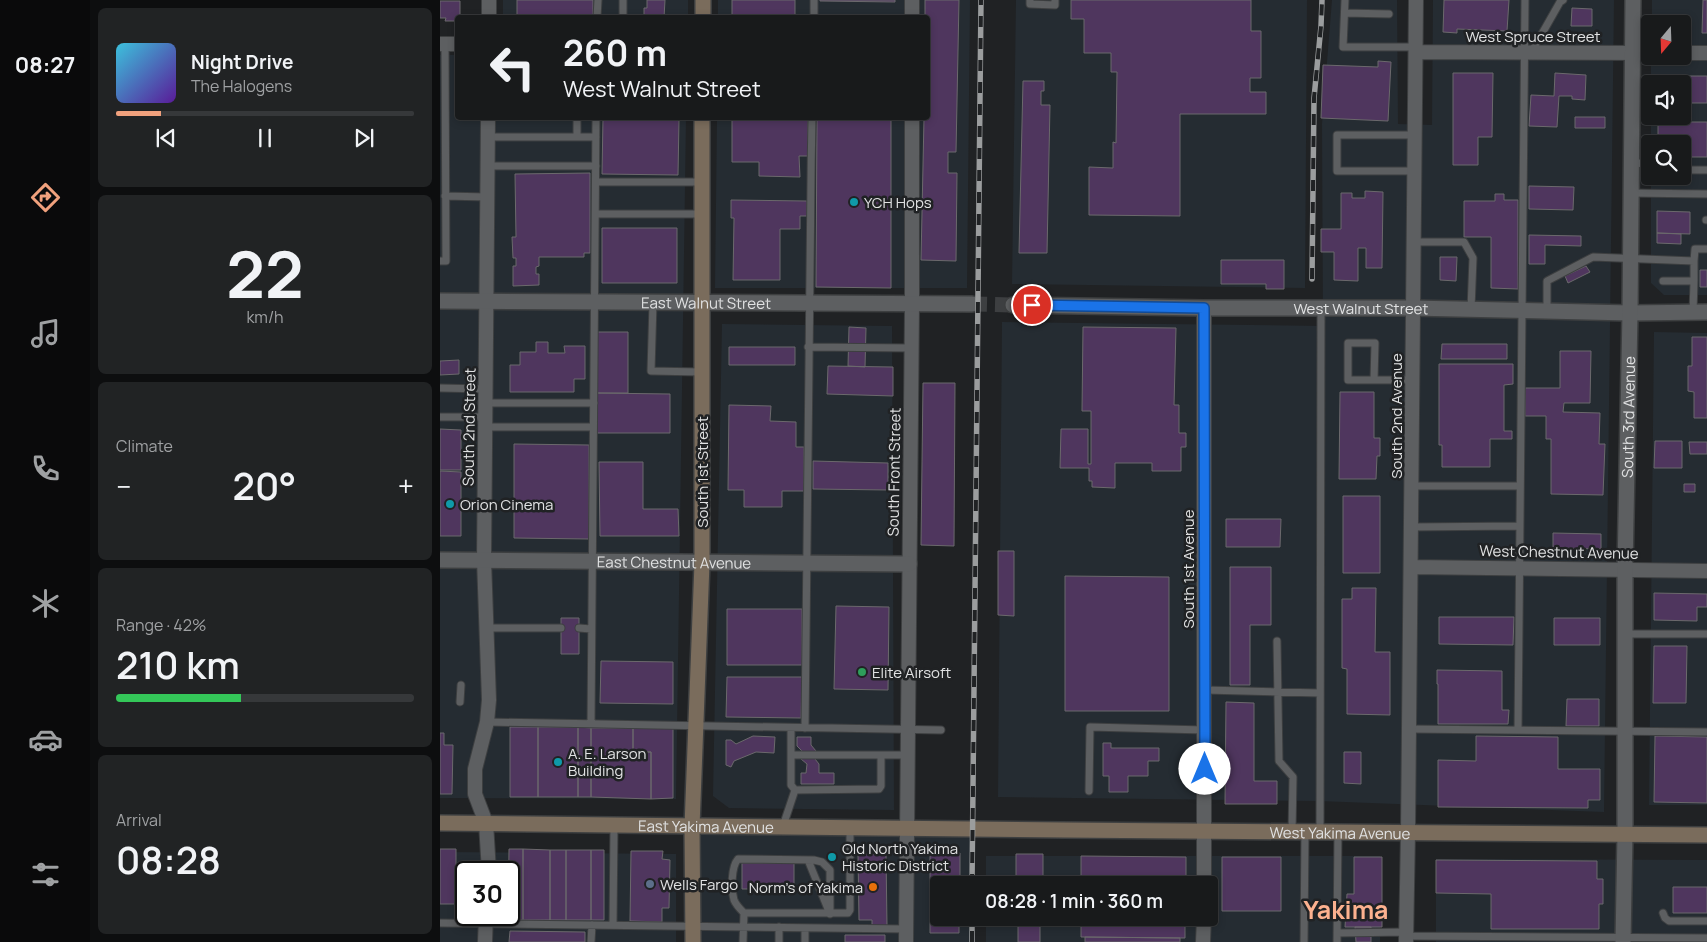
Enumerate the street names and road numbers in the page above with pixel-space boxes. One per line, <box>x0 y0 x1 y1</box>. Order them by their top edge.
street label: West Spruce Street <box>1465 26 1601 47</box>
street label: East Walnut Street <box>641 292 771 313</box>
street label: West Walnut Street <box>1293 298 1429 319</box>
street label: South 2nd Avenue <box>1386 353 1407 479</box>
street label: South 3rd Avenue <box>1616 356 1640 478</box>
street label: South 2nd Street <box>457 368 481 486</box>
street label: South Front Street <box>882 408 906 536</box>
street label: South 1st Street <box>692 416 713 528</box>
street label: South 1st Avenue <box>1178 509 1199 629</box>
street label: West Chestnut Avenue <box>1479 540 1639 564</box>
street label: East Chestnut Avenue <box>597 551 751 573</box>
street label: East Yakima Avenue <box>638 815 774 837</box>
street label: West Yakima Avenue <box>1269 821 1411 844</box>

